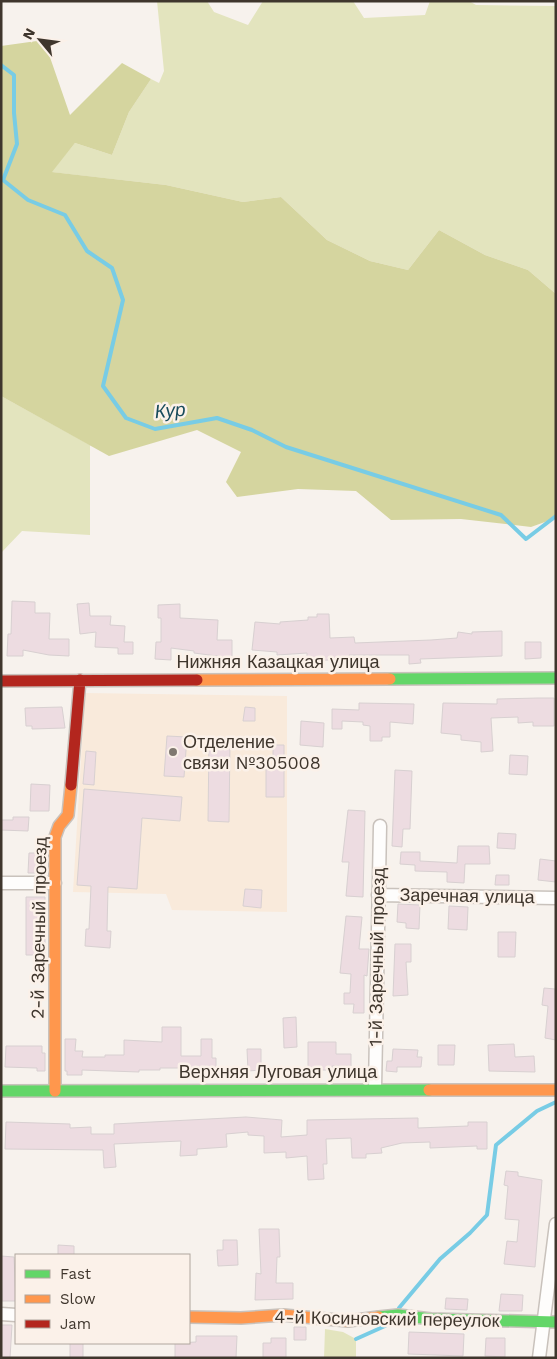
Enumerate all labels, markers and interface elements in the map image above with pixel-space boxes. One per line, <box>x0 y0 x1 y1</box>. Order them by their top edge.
north arrow <box>15 15 65 65</box>
text: N <box>19 25 38 42</box>
water label: Кур <box>154 398 187 423</box>
street label: Нижняя Казацкая улица <box>176 651 381 672</box>
place label: Отделение связи №305008 <box>183 731 321 773</box>
marker: Отделение связи №305008 <box>167 746 179 758</box>
street label: 2-й Заречный проезд <box>26 836 51 1019</box>
street label: 1-й Заречный проезд <box>364 867 389 1047</box>
street label: Заречная улица <box>399 884 536 907</box>
street label: Верхняя Луговая улица <box>179 1061 378 1082</box>
legend <box>15 1254 190 1344</box>
text: Fast <box>60 1265 92 1283</box>
text: Slow <box>60 1290 96 1308</box>
street label: 4-й Косиновский переулок <box>274 1306 500 1331</box>
text: Jam <box>60 1315 91 1333</box>

